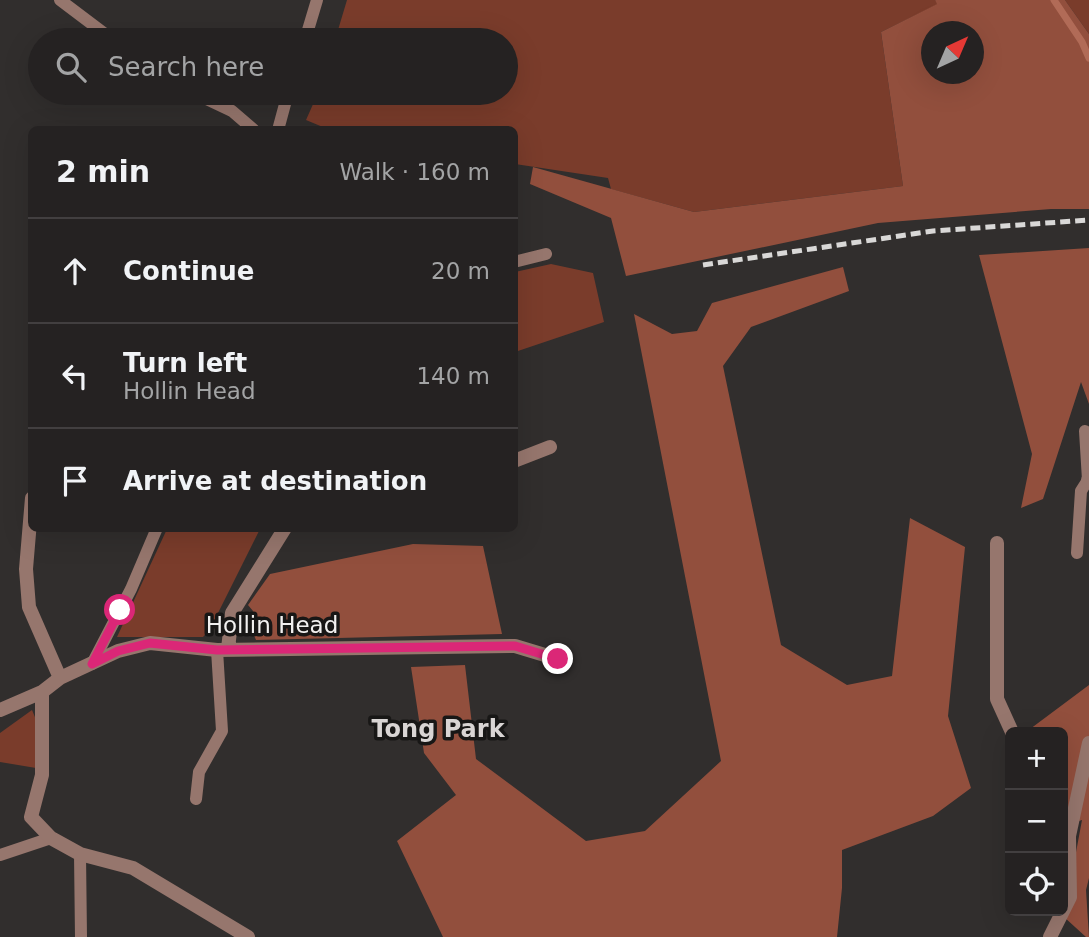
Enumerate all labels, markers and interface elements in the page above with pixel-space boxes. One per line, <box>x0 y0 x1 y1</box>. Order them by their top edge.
north arrow <box>921 21 984 84</box>
search box <box>28 28 518 105</box>
icon: search <box>52 48 90 86</box>
text: Search here <box>108 52 264 82</box>
text: 2 min <box>56 154 150 189</box>
text: Walk · 160 m <box>339 159 490 185</box>
icon: ahead <box>56 252 94 290</box>
text: Continue <box>123 256 254 286</box>
text: 20 m <box>431 258 490 284</box>
text: Turn left <box>123 348 247 378</box>
icon: left <box>56 357 94 395</box>
text: 140 m <box>416 363 490 389</box>
text: Hollin Head <box>123 378 256 404</box>
icon: arrive <box>56 462 94 500</box>
text: Arrive at destination <box>123 466 427 496</box>
route start <box>104 594 135 625</box>
street label: Hollin Head <box>206 612 338 638</box>
route end <box>542 643 573 674</box>
district label: Tong Park <box>371 715 506 743</box>
map controls <box>1005 727 1068 916</box>
button: + <box>1005 727 1068 790</box>
button: − <box>1005 790 1068 853</box>
button: locate <box>1005 853 1068 916</box>

